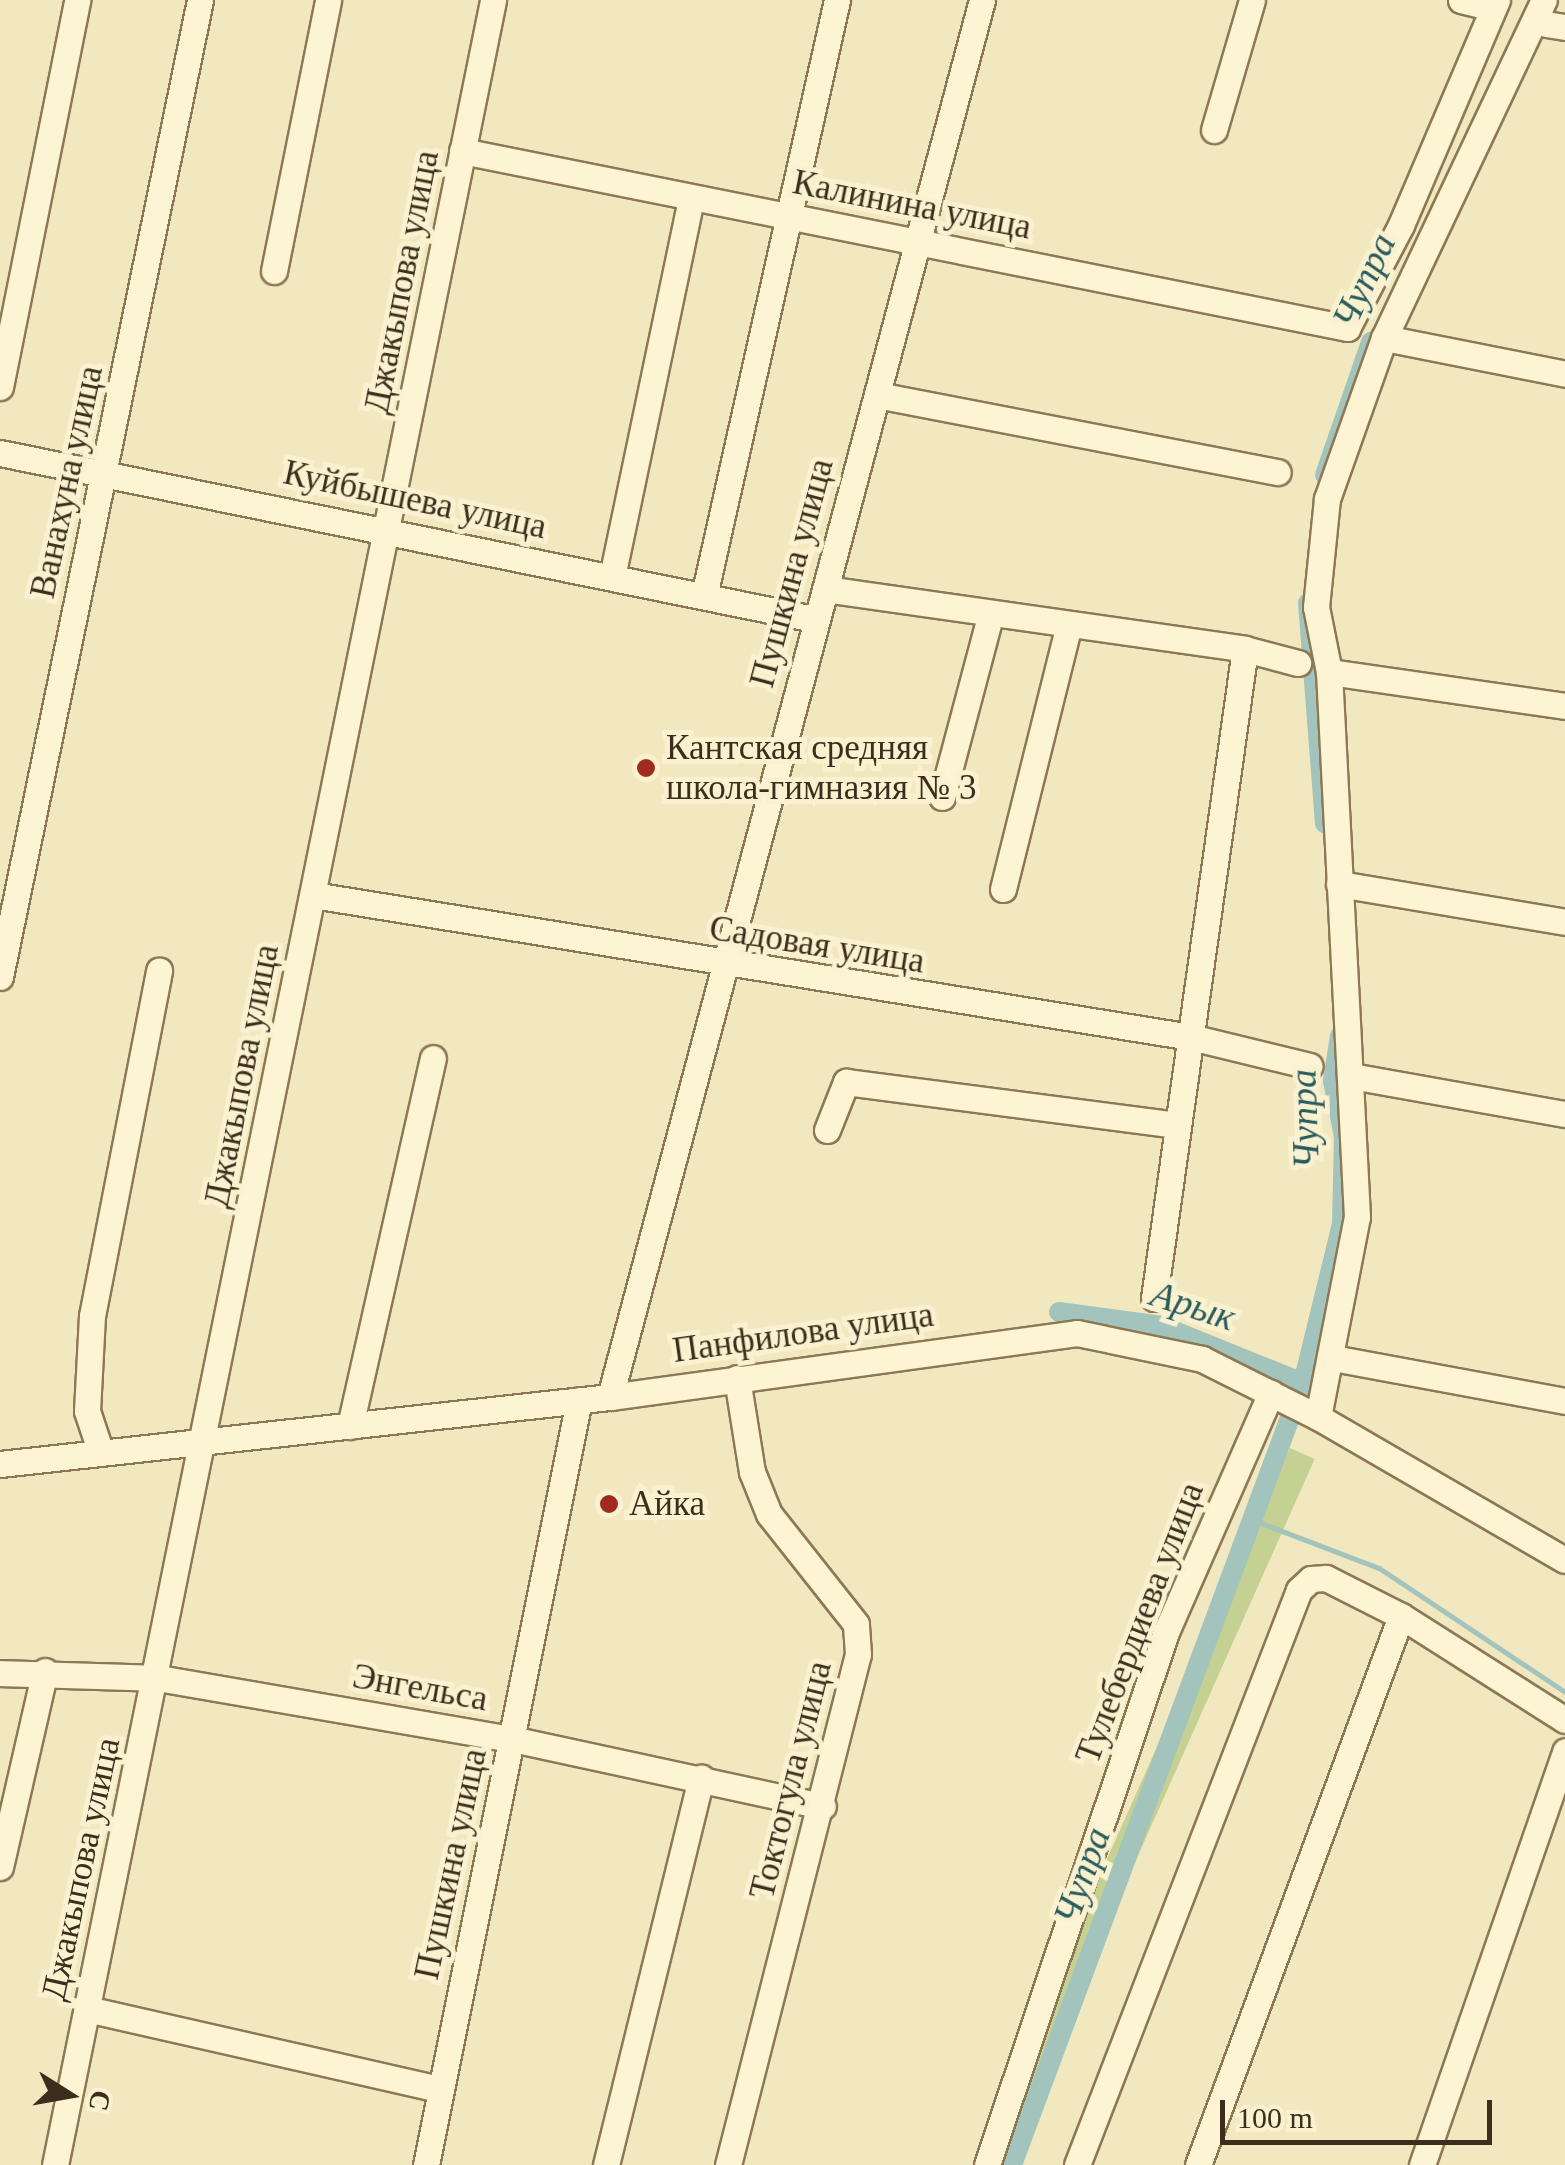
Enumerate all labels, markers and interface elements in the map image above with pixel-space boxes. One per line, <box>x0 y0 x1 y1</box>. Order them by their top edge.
street label: Джакыпова улица <box>356 147 448 417</box>
street label: Калинина улица <box>789 161 1035 249</box>
water label: Чупра <box>1322 226 1406 336</box>
street label: Ванахуна улица <box>22 362 112 602</box>
street label: Куйбышева улица <box>280 452 550 548</box>
street label: Пушкина улица <box>741 454 843 692</box>
place label: Кантская средняя школа-гимназия № 3 <box>666 727 976 809</box>
marker: Кантская средняя школа-гимназия № 3 <box>635 757 657 779</box>
street label: Садовая улица <box>707 907 927 983</box>
street label: Джакыпова улица <box>196 941 288 1211</box>
water label: Чупра <box>1280 1068 1330 1170</box>
water label: Арык <box>1145 1271 1241 1341</box>
street label: Панфилова улица <box>670 1294 936 1372</box>
street label: Тулебердиева улица <box>1067 1477 1213 1769</box>
place label: Айка <box>629 1483 705 1525</box>
marker: Айка <box>598 1493 620 1515</box>
street label: Энгельса <box>349 1655 491 1721</box>
street label: Токтогула улица <box>741 1657 841 1903</box>
street label: Джакыпова улица <box>33 1734 129 2004</box>
street label: Пушкина улица <box>406 1745 496 1983</box>
water label: Чупра <box>1043 1821 1121 1931</box>
north arrow <box>20 2045 120 2145</box>
scale bar <box>1225 2080 1498 2142</box>
text: С <box>83 2088 117 2114</box>
text: 100 m <box>1237 2101 1313 2134</box>

